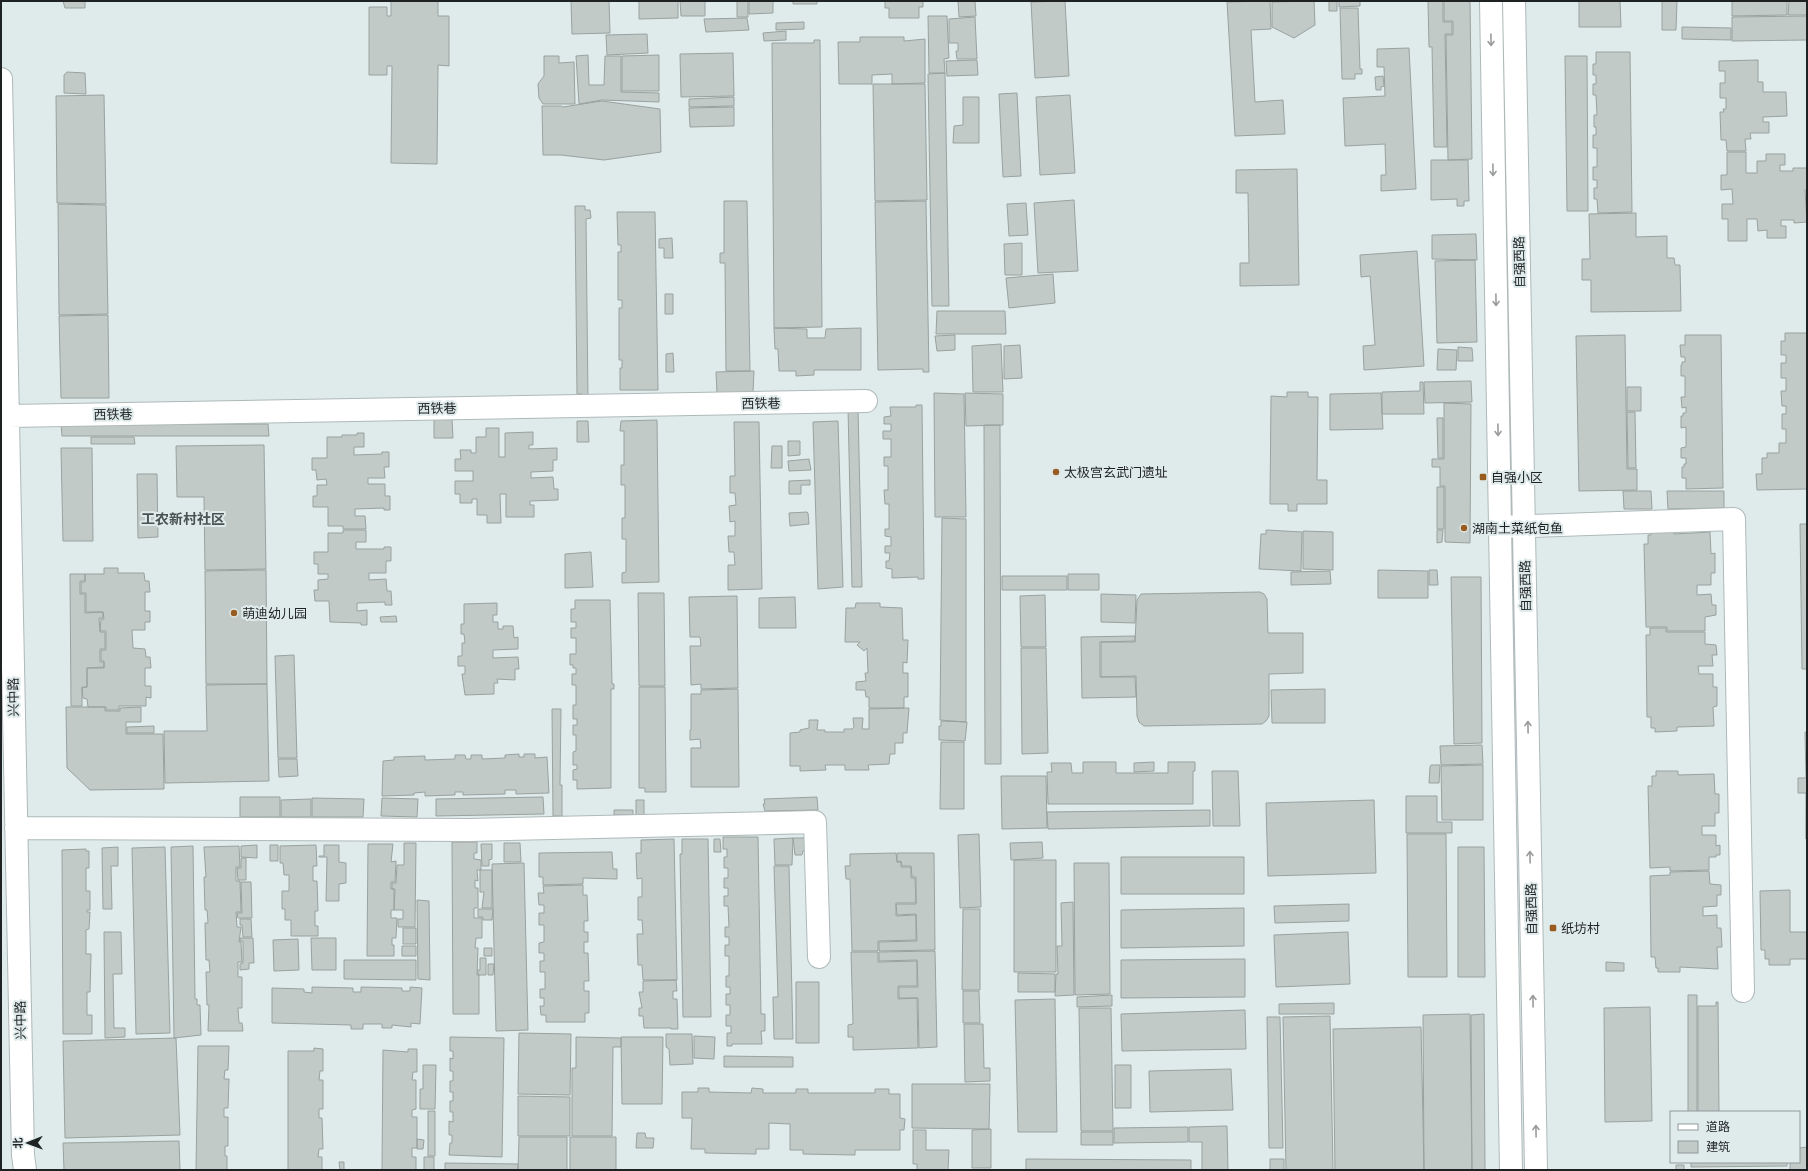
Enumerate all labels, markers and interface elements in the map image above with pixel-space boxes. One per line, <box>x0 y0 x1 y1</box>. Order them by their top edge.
one-way arrow <box>1487 33 1495 46</box>
one-way arrow <box>1490 163 1497 176</box>
street label: 自强西路 <box>1510 236 1530 288</box>
one-way arrow <box>1492 293 1500 306</box>
street label: 西铁巷 <box>741 394 781 414</box>
street label: 西铁巷 <box>417 399 457 419</box>
street label: 西铁巷 <box>93 405 133 425</box>
one-way arrow <box>1494 423 1502 436</box>
place label: 太极宫玄武门遗址 <box>1064 463 1168 483</box>
marker: 太极宫玄武门遗址 <box>1051 467 1061 477</box>
place label: 自强小区 <box>1491 468 1543 488</box>
marker: 自强小区 <box>1478 472 1488 482</box>
district label: 工农新村社区 <box>141 509 225 530</box>
place label: 湖南土菜纸包鱼 <box>1472 519 1563 539</box>
marker: 湖南土菜纸包鱼 <box>1459 523 1469 533</box>
street label: 自强西路 <box>1516 560 1536 612</box>
place label: 萌迪幼儿园 <box>242 604 307 624</box>
marker: 萌迪幼儿园 <box>229 608 239 618</box>
street label: 兴中路 <box>4 677 24 717</box>
one-way arrow <box>1524 721 1532 734</box>
one-way arrow <box>1527 851 1534 864</box>
street label: 自强西路 <box>1522 883 1542 935</box>
place label: 纸坊村 <box>1561 919 1600 939</box>
marker: 纸坊村 <box>1548 923 1558 933</box>
one-way arrow <box>1529 995 1537 1008</box>
street label: 兴中路 <box>11 1000 31 1040</box>
legend <box>1670 1111 1800 1163</box>
text: 道路 <box>1706 1118 1730 1137</box>
north arrow <box>8 1123 48 1163</box>
one-way arrow <box>1532 1125 1539 1138</box>
text: 北 <box>10 1138 27 1149</box>
text: 建筑 <box>1706 1138 1730 1157</box>

